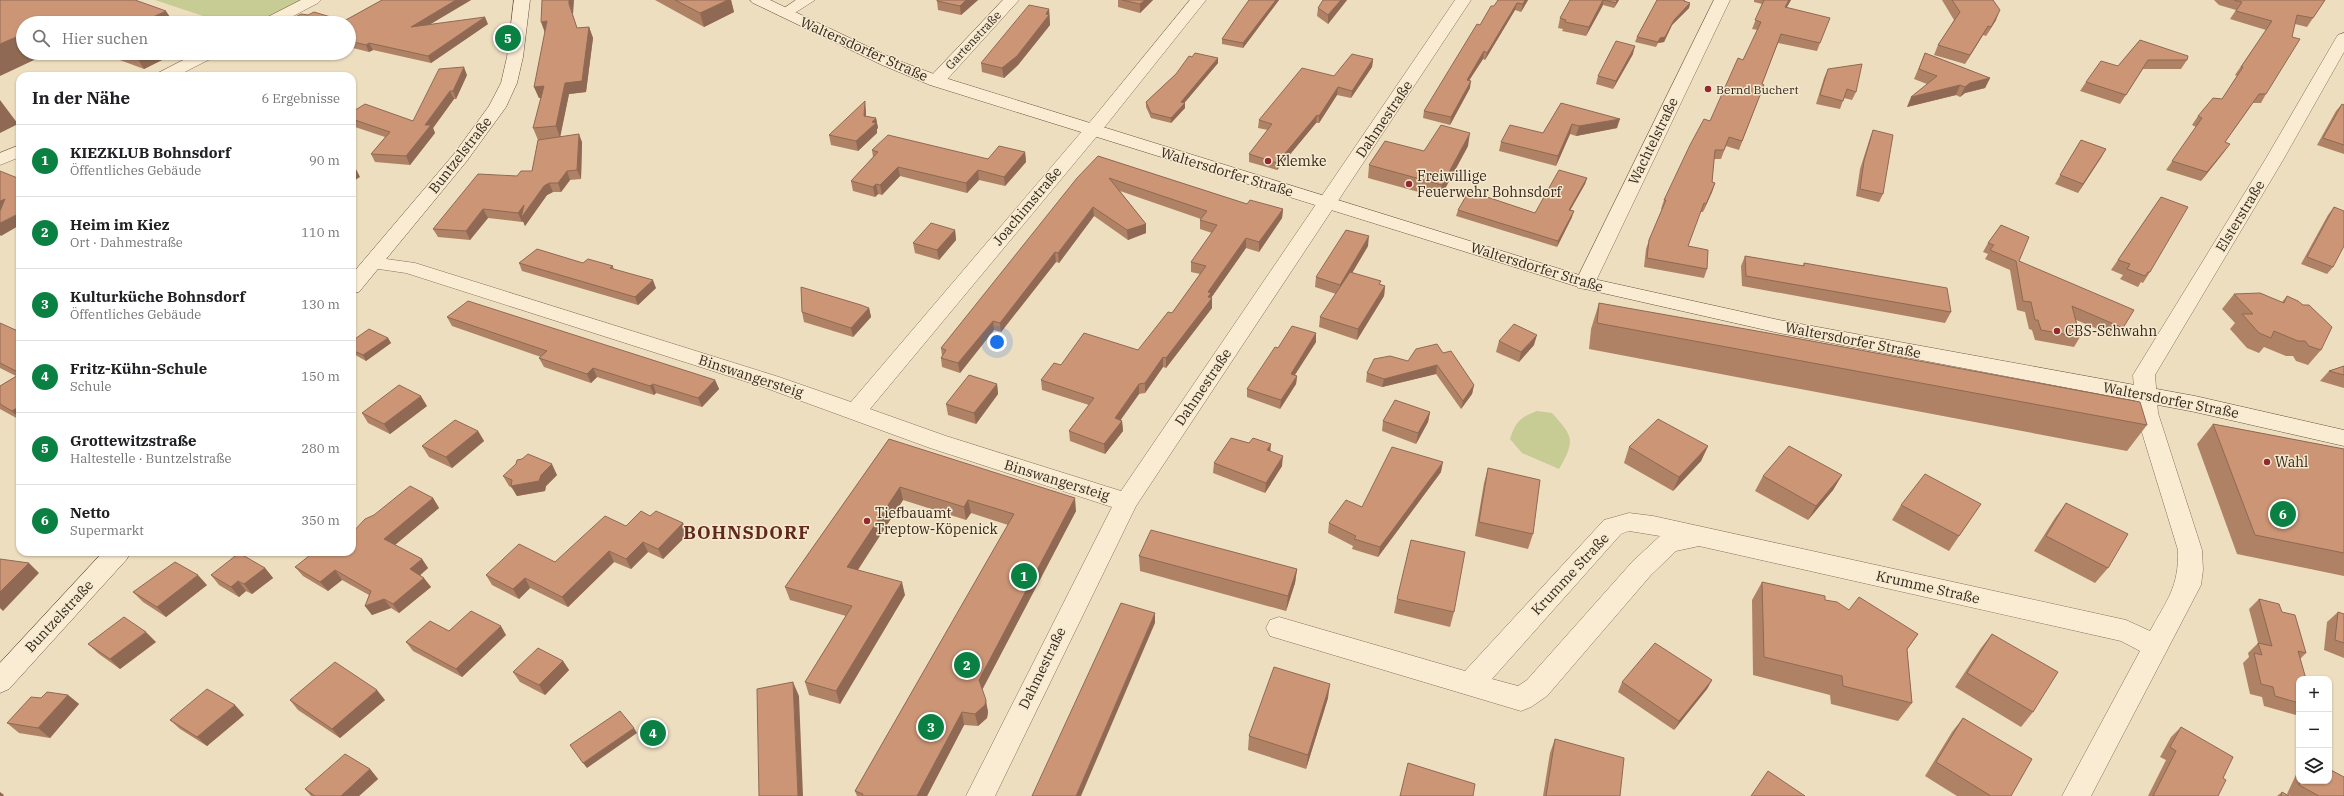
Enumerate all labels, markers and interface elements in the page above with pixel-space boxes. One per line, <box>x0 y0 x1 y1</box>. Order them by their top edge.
street label: Gartenstraße <box>942 7 1004 73</box>
street label: Waltersdorfer Straße <box>797 13 931 85</box>
search box <box>16 16 356 60</box>
pin: 5 <box>495 23 521 53</box>
icon: search <box>30 27 52 49</box>
text: Hier suchen <box>62 29 148 48</box>
street label: Dahmestraße <box>1352 77 1416 161</box>
place label: Bernd Buchert <box>1716 82 1799 97</box>
marker: Bernd Buchert <box>1703 84 1713 94</box>
text: In der Nähe <box>32 87 130 109</box>
text: 6 Ergebnisse <box>261 90 340 107</box>
street label: Wachtelstraße <box>1624 94 1682 188</box>
street label: Buntzelstraße <box>424 113 496 197</box>
text: KIEZKLUB Bohnsdorf <box>70 143 231 162</box>
street label: Waltersdorfer Straße <box>1158 143 1296 201</box>
text: 1 <box>41 152 49 169</box>
text: 90 m <box>309 152 340 169</box>
place label: Klemke <box>1276 152 1326 170</box>
marker: Klemke <box>1263 156 1273 166</box>
text: Öffentliches Gebäude <box>70 162 201 179</box>
street label: Joachimstraße <box>989 163 1065 249</box>
place label: Freiwillige Feuerwehr Bohnsdorf <box>1417 167 1563 201</box>
street label: Elsterstraße <box>2212 177 2268 255</box>
marker: Freiwillige Feuerwehr Bohnsdorf <box>1404 179 1414 189</box>
text: Heim im Kiez <box>70 215 170 234</box>
text: 2 <box>41 224 49 241</box>
text: 110 m <box>301 224 340 241</box>
text: Ort · Dahmestraße <box>70 234 183 251</box>
street label: Waltersdorfer Straße <box>1468 238 1606 296</box>
text: Kulturküche Bohnsdorf <box>70 287 245 306</box>
text: 3 <box>41 296 49 313</box>
text: 130 m <box>301 296 340 313</box>
text: Öffentliches Gebäude <box>70 306 201 323</box>
street label: Waltersdorfer Straße <box>1784 318 1922 362</box>
place label: CBS-Schwahn <box>2065 322 2157 340</box>
marker: CBS-Schwahn <box>2052 326 2062 336</box>
your location <box>987 332 1007 352</box>
street label: Dahmestraße <box>1171 345 1235 429</box>
street label: Binswangersteig <box>696 351 806 402</box>
text: Fritz-Kühn-Schule <box>70 359 207 378</box>
text: 4 <box>41 368 49 385</box>
text: 150 m <box>301 368 340 385</box>
text: Schule <box>70 378 111 395</box>
street label: Waltersdorfer Straße <box>2102 378 2240 422</box>
text: Grottewitzstraße <box>70 431 197 450</box>
text: 5 <box>41 440 49 457</box>
text: 280 m <box>301 440 340 457</box>
text: Haltestelle · Buntzelstraße <box>70 450 231 467</box>
place label: Wahl <box>2275 453 2308 471</box>
street label: Binswangersteig <box>1002 455 1112 505</box>
marker: Wahl <box>2262 457 2272 467</box>
pin: 6 <box>2270 499 2296 529</box>
text: Netto <box>70 503 110 522</box>
place label: Tiefbauamt Treptow-Köpenick <box>875 504 999 538</box>
text: 6 <box>41 512 49 529</box>
text: 350 m <box>301 512 340 529</box>
marker: Tiefbauamt Treptow-Köpenick <box>862 516 872 526</box>
district label: BOHNSDORF <box>683 521 811 544</box>
text: Supermarkt <box>70 522 144 539</box>
street label: Krumme Straße <box>1527 529 1613 619</box>
pin: 1 <box>1011 561 1037 591</box>
street label: Krumme Straße <box>1874 566 1982 608</box>
street label: Buntzelstraße <box>21 576 97 656</box>
street label: Dahmestraße <box>1014 624 1070 712</box>
pin: 2 <box>954 650 980 680</box>
map controls <box>2296 676 2332 784</box>
button: + <box>2296 676 2332 712</box>
pin: 3 <box>918 712 944 742</box>
button: − <box>2296 712 2332 748</box>
pin: 4 <box>640 718 666 748</box>
button: layers <box>2296 748 2332 784</box>

